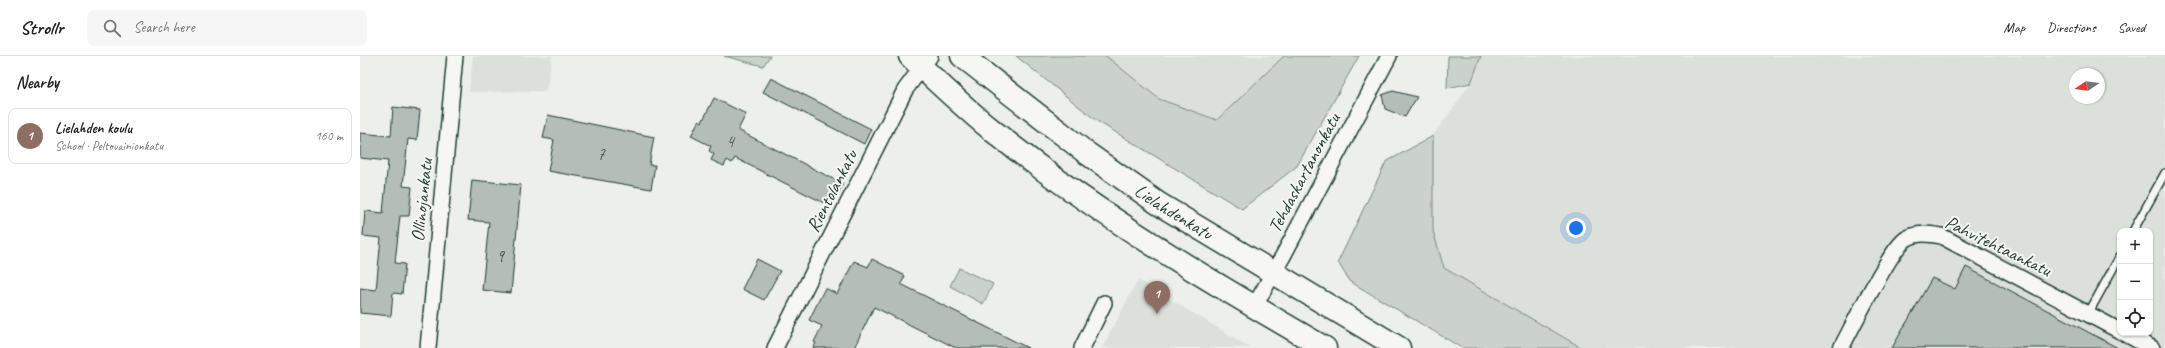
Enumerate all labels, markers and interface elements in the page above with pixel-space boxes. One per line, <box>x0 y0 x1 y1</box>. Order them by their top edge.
search box <box>87 10 367 46</box>
text: Strollr <box>20 16 63 40</box>
icon: search <box>101 17 123 39</box>
text: Search here <box>133 18 195 37</box>
text: Map <box>2004 19 2025 36</box>
text: Directions <box>2047 19 2096 36</box>
text: Saved <box>2118 19 2145 36</box>
north arrow <box>2069 68 2105 104</box>
text: Nearby <box>16 72 59 93</box>
street label: Tehdaskartanonkatu <box>1263 108 1346 237</box>
text: Lielahden koulu <box>55 119 132 138</box>
text: 1 <box>27 128 33 144</box>
text: 160 m <box>315 128 343 144</box>
house number: 4 <box>726 131 736 152</box>
text: School · Peltovainionkatu <box>55 138 163 154</box>
house number: 7 <box>597 144 606 165</box>
street label: Rientolankatu <box>801 145 863 236</box>
street label: Ollinojankatu <box>406 155 439 243</box>
street label: Lielahdenkatu <box>1130 178 1218 246</box>
street label: Pahvitehtaankatu <box>1941 210 2056 282</box>
your location <box>1566 218 1586 238</box>
map controls <box>2117 228 2153 336</box>
button: + <box>2117 228 2153 264</box>
house number: 9 <box>496 246 505 267</box>
button: − <box>2117 264 2153 300</box>
pin: 1 <box>1144 281 1170 314</box>
button: locate <box>2117 300 2153 336</box>

